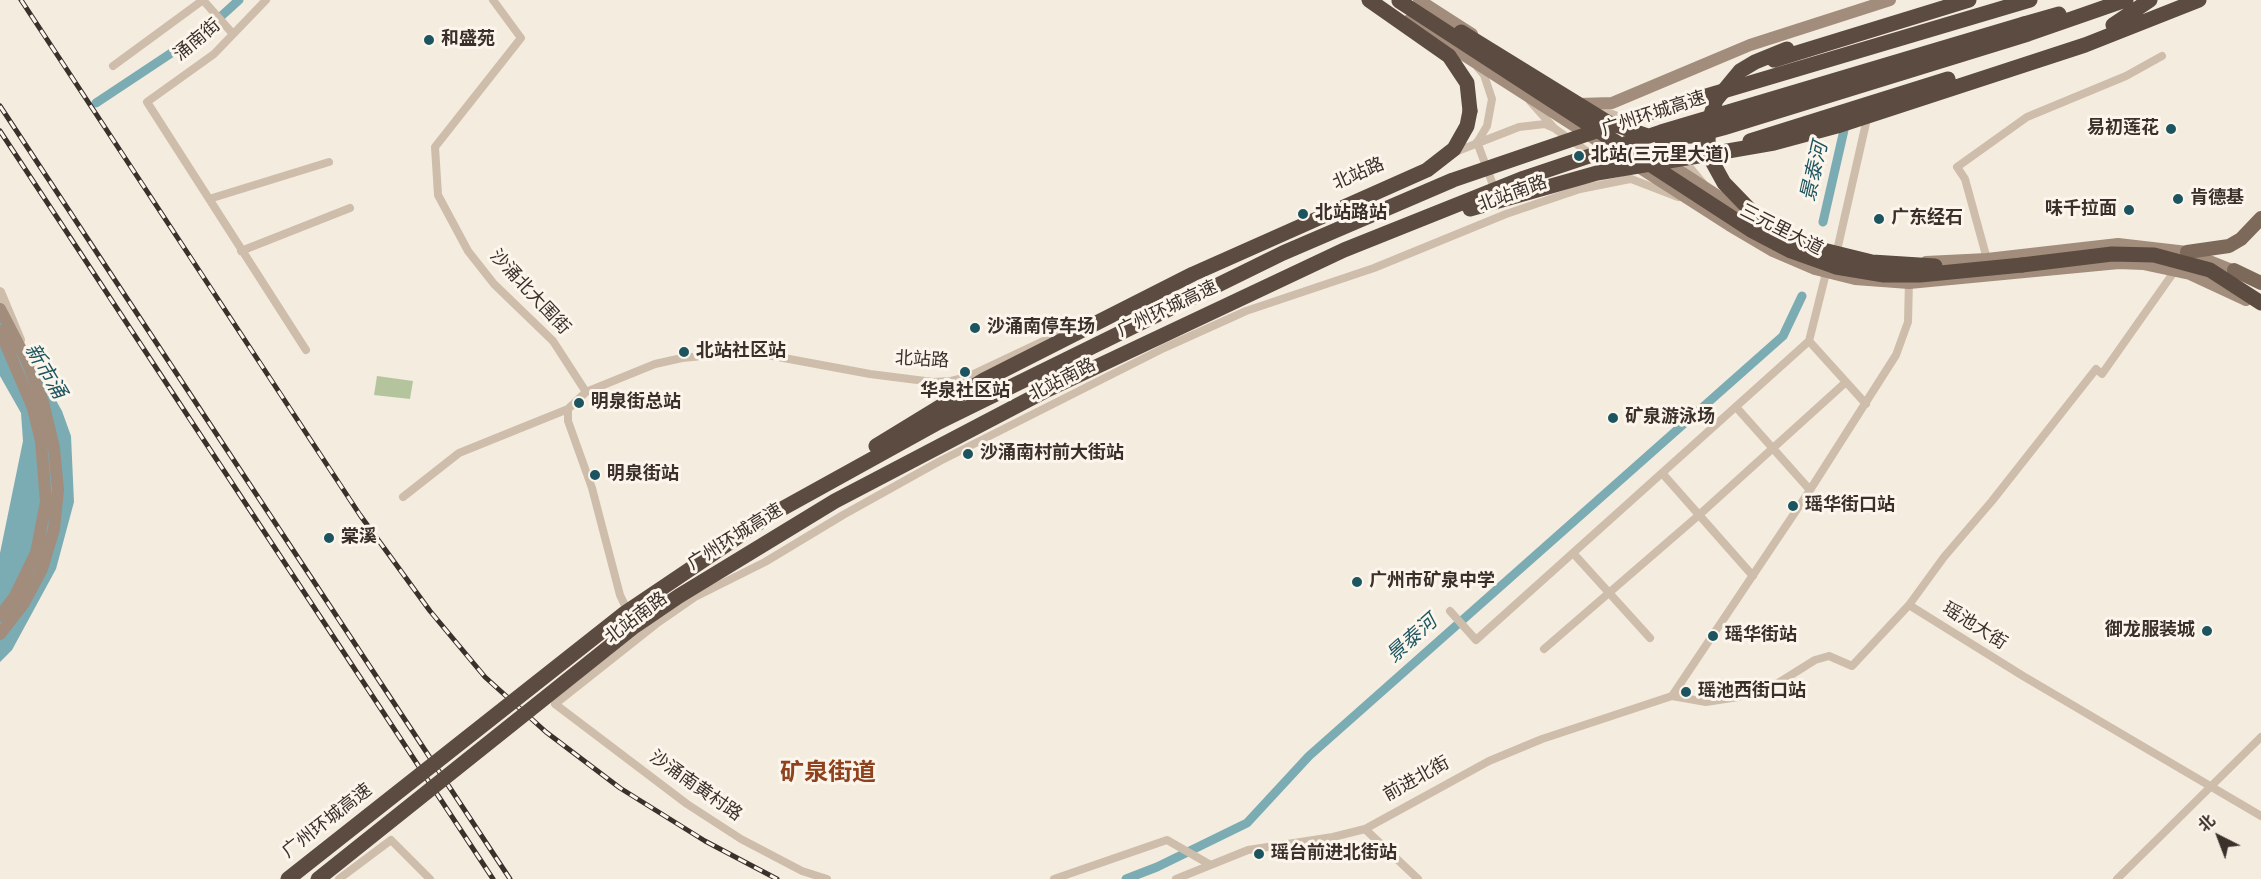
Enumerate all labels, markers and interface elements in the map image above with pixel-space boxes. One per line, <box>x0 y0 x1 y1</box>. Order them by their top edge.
street label: 涌南街 <box>170 15 226 67</box>
place label: 和盛苑 <box>441 29 495 51</box>
marker: 和盛苑 <box>422 33 436 47</box>
street label: 广州环城高速 <box>1599 88 1709 142</box>
place label: 易初莲花 <box>2087 118 2159 140</box>
marker: 易初莲花 <box>2164 122 2178 136</box>
water label: 景泰河 <box>1798 140 1834 204</box>
place label: 北站(三元里大道) <box>1591 145 1729 167</box>
marker: 北站(三元里大道) <box>1572 149 1586 163</box>
street label: 北站路 <box>1330 155 1388 195</box>
street label: 北站南路 <box>1475 173 1551 217</box>
place label: 肯德基 <box>2190 188 2244 210</box>
marker: 肯德基 <box>2171 192 2185 206</box>
place label: 味千拉面 <box>2045 199 2117 221</box>
street label: 三元里大道 <box>1736 201 1826 261</box>
place label: 北站路站 <box>1315 203 1387 225</box>
marker: 味千拉面 <box>2122 203 2136 217</box>
marker: 北站路站 <box>1296 207 1310 221</box>
place label: 广东经石 <box>1891 208 1963 230</box>
marker: 广东经石 <box>1872 212 1886 226</box>
street label: 沙涌北大围街 <box>484 246 574 340</box>
street label: 广州环城高速 <box>1114 277 1222 343</box>
place label: 沙涌南停车场 <box>987 317 1095 339</box>
marker: 沙涌南停车场 <box>968 321 982 335</box>
water label: 新市涌 <box>18 340 70 404</box>
place label: 北站社区站 <box>696 341 786 363</box>
marker: 北站社区站 <box>677 345 691 359</box>
street label: 北站路 <box>894 349 950 373</box>
street label: 北站南路 <box>1026 355 1100 407</box>
marker: 华泉社区站 <box>958 365 972 379</box>
place label: 华泉社区站 <box>920 381 1010 403</box>
place label: 明泉街总站 <box>591 392 681 414</box>
marker: 明泉街总站 <box>572 396 586 410</box>
place label: 矿泉游泳场 <box>1625 407 1715 429</box>
marker: 矿泉游泳场 <box>1606 411 1620 425</box>
place label: 沙涌南村前大街站 <box>980 443 1124 465</box>
marker: 沙涌南村前大街站 <box>961 447 975 461</box>
place label: 明泉街站 <box>607 464 679 486</box>
marker: 明泉街站 <box>588 468 602 482</box>
place label: 瑶华街口站 <box>1805 495 1895 517</box>
marker: 瑶华街口站 <box>1786 499 1800 513</box>
street label: 广州环城高速 <box>684 500 788 576</box>
place label: 棠溪 <box>341 527 377 549</box>
marker: 棠溪 <box>322 531 336 545</box>
place label: 广州市矿泉中学 <box>1369 571 1495 593</box>
marker: 广州市矿泉中学 <box>1350 575 1364 589</box>
street label: 北站南路 <box>602 589 672 649</box>
street label: 瑶池大街 <box>1938 599 2010 655</box>
water label: 景泰河 <box>1383 611 1443 669</box>
place label: 御龙服装城 <box>2105 620 2195 642</box>
marker: 御龙服装城 <box>2200 624 2214 638</box>
place label: 瑶华街站 <box>1725 625 1797 647</box>
marker: 瑶华街站 <box>1706 629 1720 643</box>
place label: 瑶池西街口站 <box>1698 681 1806 703</box>
marker: 瑶池西街口站 <box>1679 685 1693 699</box>
street label: 沙涌南黄村路 <box>645 747 745 827</box>
street label: 前进北街 <box>1380 753 1454 807</box>
district label: 矿泉街道 <box>780 761 876 789</box>
street label: 广州环城高速 <box>279 780 377 864</box>
north arrow <box>2189 807 2249 867</box>
text: 北 <box>2194 810 2220 837</box>
place label: 瑶台前进北街站 <box>1271 843 1397 865</box>
marker: 瑶台前进北街站 <box>1252 847 1266 861</box>

